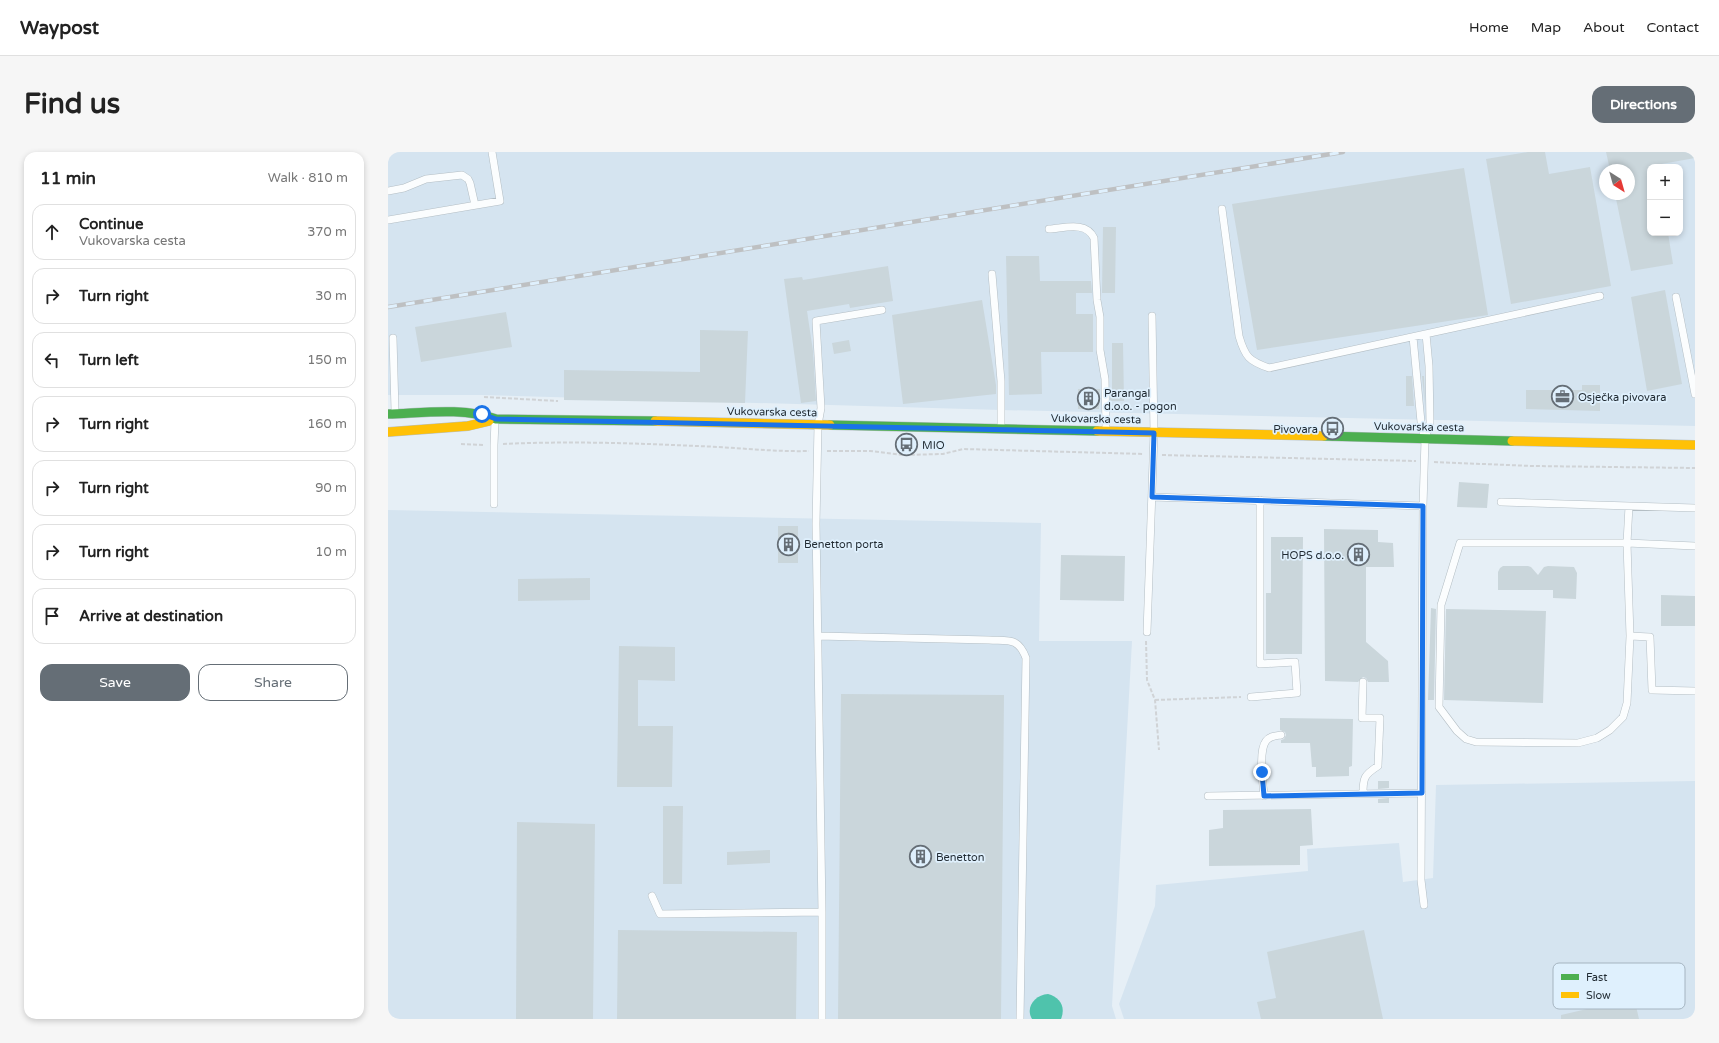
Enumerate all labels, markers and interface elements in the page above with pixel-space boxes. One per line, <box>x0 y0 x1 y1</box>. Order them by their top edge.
text: Waypost <box>20 17 99 39</box>
text: Home <box>1469 19 1509 36</box>
text: Map <box>1531 19 1561 36</box>
text: About <box>1583 19 1625 36</box>
text: Contact <box>1647 19 1699 36</box>
button: Directions <box>1592 86 1695 123</box>
text: Find us <box>24 87 120 121</box>
north arrow <box>1599 164 1635 200</box>
map controls <box>1647 164 1683 236</box>
button: + <box>1647 164 1683 200</box>
text: 11 min <box>40 168 96 189</box>
text: Walk · 810 m <box>268 170 348 186</box>
button: − <box>1647 200 1683 236</box>
text: Continue <box>79 215 143 233</box>
icon: ahead <box>41 221 63 243</box>
text: 370 m <box>307 224 347 240</box>
text: Vukovarska cesta <box>79 233 186 249</box>
icon: right <box>41 285 63 307</box>
text: Turn right <box>79 287 149 305</box>
text: 30 m <box>315 288 347 304</box>
icon: left <box>41 349 63 371</box>
text: Turn left <box>79 351 139 369</box>
text: 150 m <box>307 352 347 368</box>
office icon: Osječka pivovara <box>1550 384 1576 410</box>
building icon: Parangal d.o.o. - pogon <box>1076 386 1102 412</box>
place label: Parangal d.o.o. - pogon <box>1104 387 1177 413</box>
place label: Osječka pivovara <box>1578 391 1666 404</box>
route start <box>473 405 491 423</box>
street label: Vukovarska cesta <box>727 405 817 419</box>
street label: Vukovarska cesta <box>1051 412 1141 426</box>
icon: right <box>41 413 63 435</box>
text: Turn right <box>79 415 149 433</box>
text: 160 m <box>307 416 347 432</box>
bus stop icon: Pivovara <box>1320 416 1346 442</box>
street label: Vukovarska cesta <box>1374 420 1464 434</box>
place label: Pivovara <box>1273 423 1318 436</box>
bus stop icon: MIO <box>893 432 919 458</box>
place label: MIO <box>922 439 945 452</box>
icon: right <box>41 477 63 499</box>
text: Turn right <box>79 479 149 497</box>
text: 90 m <box>315 480 347 496</box>
building icon: Benetton porta <box>775 531 801 557</box>
place label: Benetton porta <box>804 538 884 551</box>
icon: right <box>41 541 63 563</box>
building icon: HOPS d.o.o. <box>1346 542 1372 568</box>
text: Turn right <box>79 543 149 561</box>
text: 10 m <box>315 544 347 560</box>
place label: HOPS d.o.o. <box>1281 549 1344 562</box>
icon: arrive <box>41 605 63 627</box>
text: Arrive at destination <box>79 607 223 625</box>
button: Save <box>40 664 190 701</box>
button: Share <box>198 664 348 701</box>
route end <box>1253 763 1271 781</box>
building icon: Benetton <box>908 844 934 870</box>
place label: Benetton <box>936 851 984 864</box>
legend <box>1553 963 1685 1009</box>
text: Fast <box>1586 971 1607 984</box>
text: Slow <box>1586 989 1611 1002</box>

